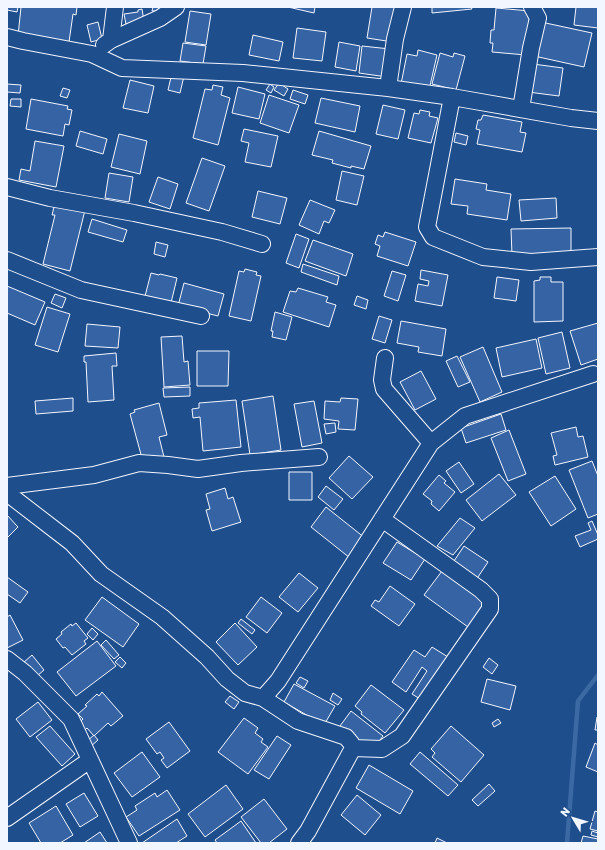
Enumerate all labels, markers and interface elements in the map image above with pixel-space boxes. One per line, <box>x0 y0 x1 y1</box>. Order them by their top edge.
north arrow <box>553 798 593 838</box>
text: N <box>558 805 573 819</box>

